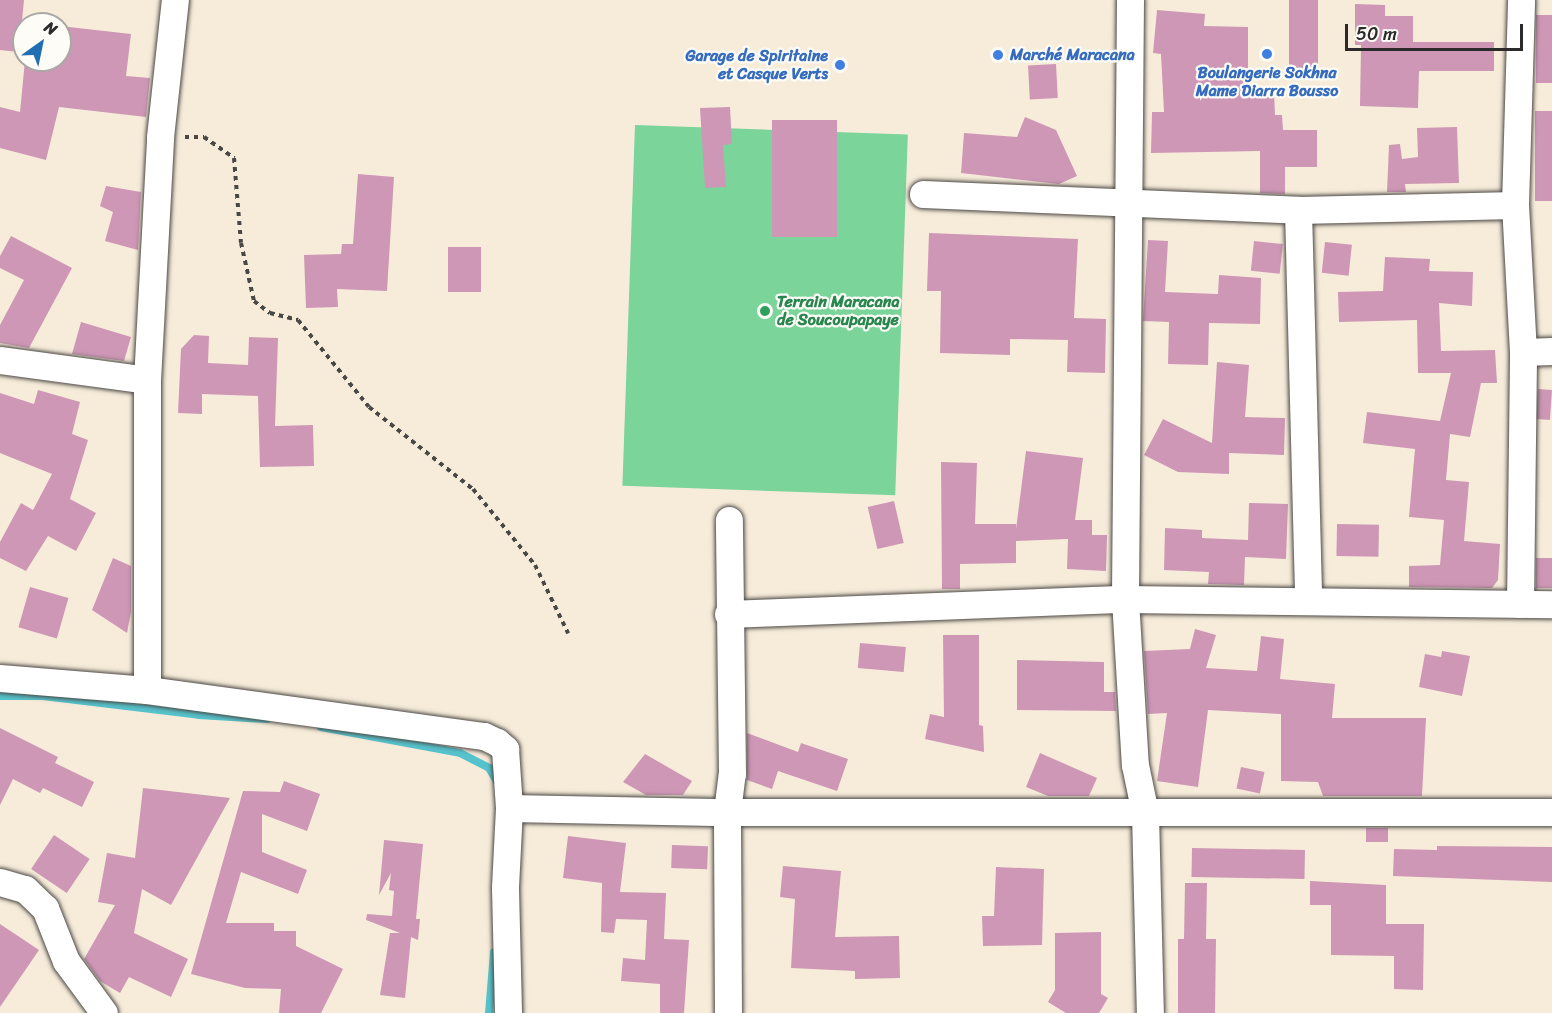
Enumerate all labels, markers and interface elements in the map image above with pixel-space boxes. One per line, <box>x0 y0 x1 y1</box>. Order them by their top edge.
north arrow <box>12 12 72 72</box>
scale bar <box>1348 12 1526 50</box>
text: N <box>38 13 64 43</box>
text: 50 m <box>1356 18 1397 50</box>
place label: Marché Maracana <box>1010 45 1135 65</box>
place label: Garage de Spiritaine et Casque Verts <box>685 46 828 84</box>
marker: Boulangerie Sokhna Mame Diarra Bousso <box>1260 47 1274 61</box>
marker: Marché Maracana <box>991 48 1005 62</box>
marker: Garage de Spiritaine et Casque Verts <box>833 58 847 72</box>
place label: Boulangerie Sokhna Mame Diarra Bousso <box>1196 63 1338 101</box>
place label: Terrain Maracana de Soucoupapaye <box>777 292 900 330</box>
marker: Terrain Maracana de Soucoupapaye <box>758 304 772 318</box>

